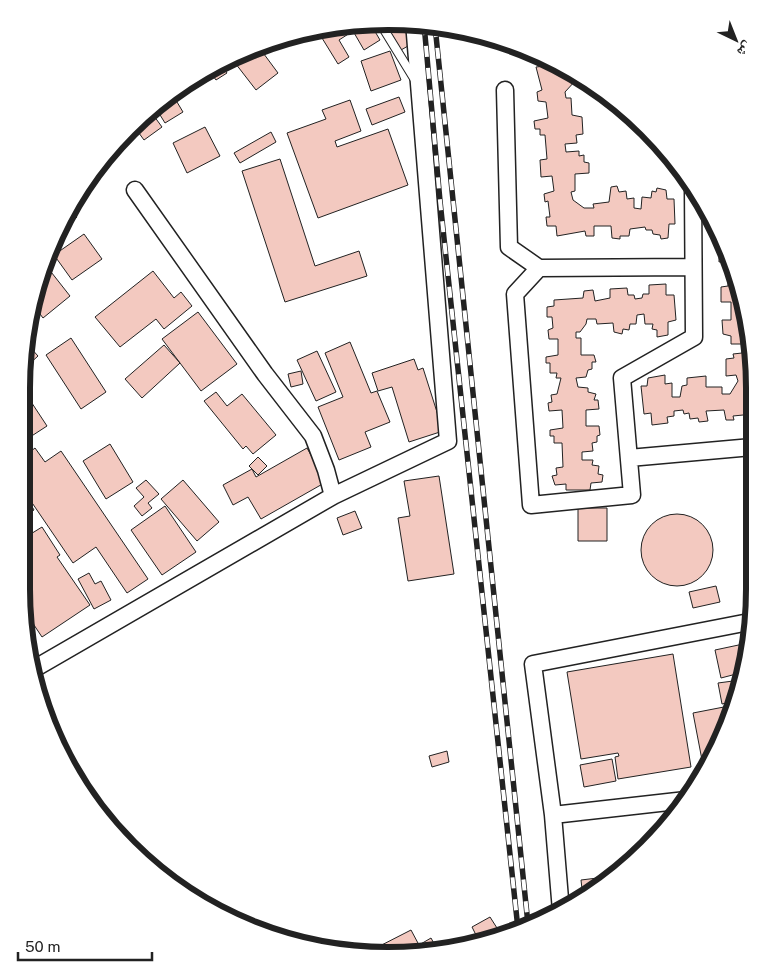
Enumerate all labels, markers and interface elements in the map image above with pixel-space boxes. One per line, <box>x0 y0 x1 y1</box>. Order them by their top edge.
north arrow <box>711 15 761 65</box>
text: ش <box>733 38 756 61</box>
scale bar <box>18 930 151 962</box>
text: 50 m <box>25 938 60 955</box>

